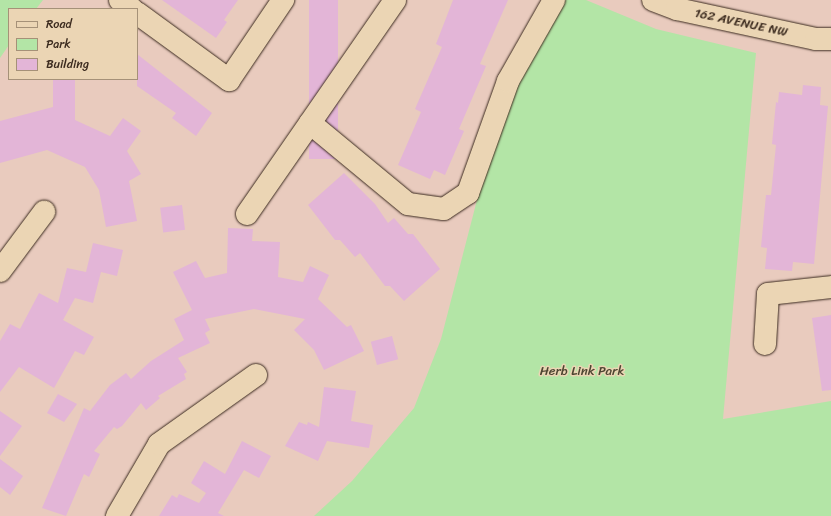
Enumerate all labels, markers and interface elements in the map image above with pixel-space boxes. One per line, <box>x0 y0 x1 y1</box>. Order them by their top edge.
street label: 162 AVENUE NW <box>693 6 789 40</box>
legend <box>8 8 138 80</box>
text: Road <box>46 13 72 35</box>
text: Park <box>46 33 71 55</box>
text: Building <box>46 53 89 75</box>
park label: Herb Link Park <box>539 363 625 379</box>

